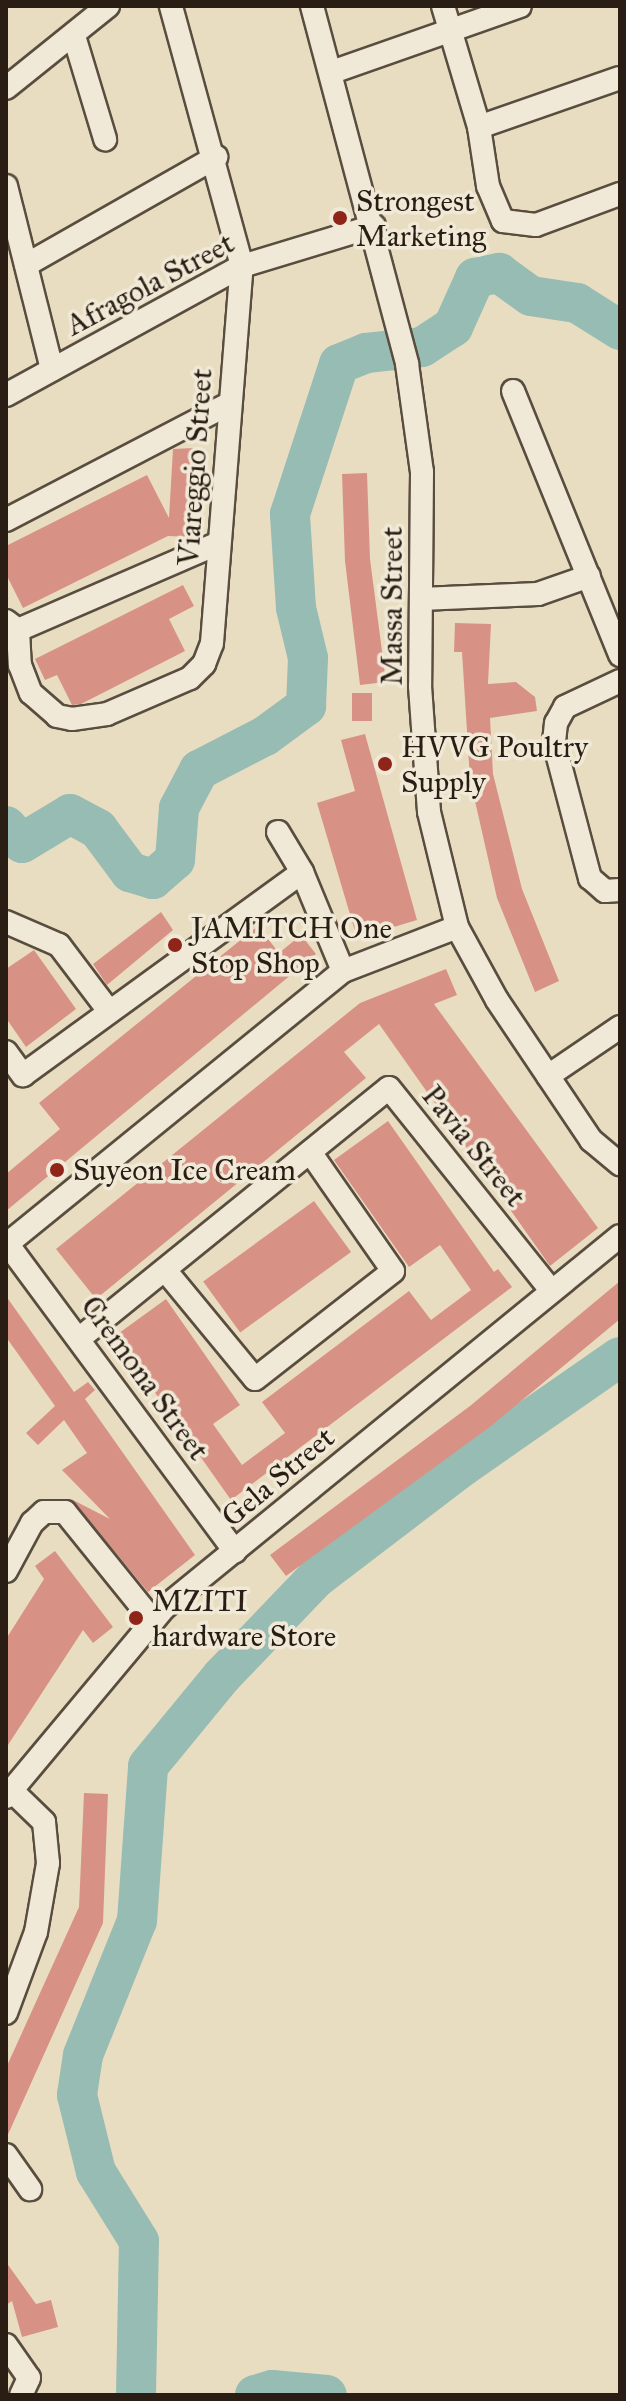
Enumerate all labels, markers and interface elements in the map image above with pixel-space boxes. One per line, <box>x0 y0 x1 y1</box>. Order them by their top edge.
place label: Strongest Marketing <box>356 183 486 254</box>
marker: Strongest Marketing <box>331 209 349 227</box>
street label: Afragola Street <box>60 225 240 343</box>
street label: Viareggio Street <box>170 367 220 567</box>
street label: Massa Street <box>374 526 410 686</box>
place label: HVVG Poultry Supply <box>401 729 588 800</box>
marker: HVVG Poultry Supply <box>376 755 394 773</box>
place label: JAMITCH One Stop Shop <box>191 910 392 980</box>
marker: JAMITCH One Stop Shop <box>166 936 184 954</box>
street label: Pavia Street <box>414 1078 534 1214</box>
place label: Suyeon Ice Cream <box>73 1152 296 1188</box>
marker: Suyeon Ice Cream <box>48 1161 66 1179</box>
street label: Cremona Street <box>73 1289 217 1467</box>
street label: Gela Street <box>214 1419 342 1535</box>
place label: MZITI hardware Store <box>152 1583 336 1654</box>
marker: MZITI hardware Store <box>127 1609 145 1627</box>

